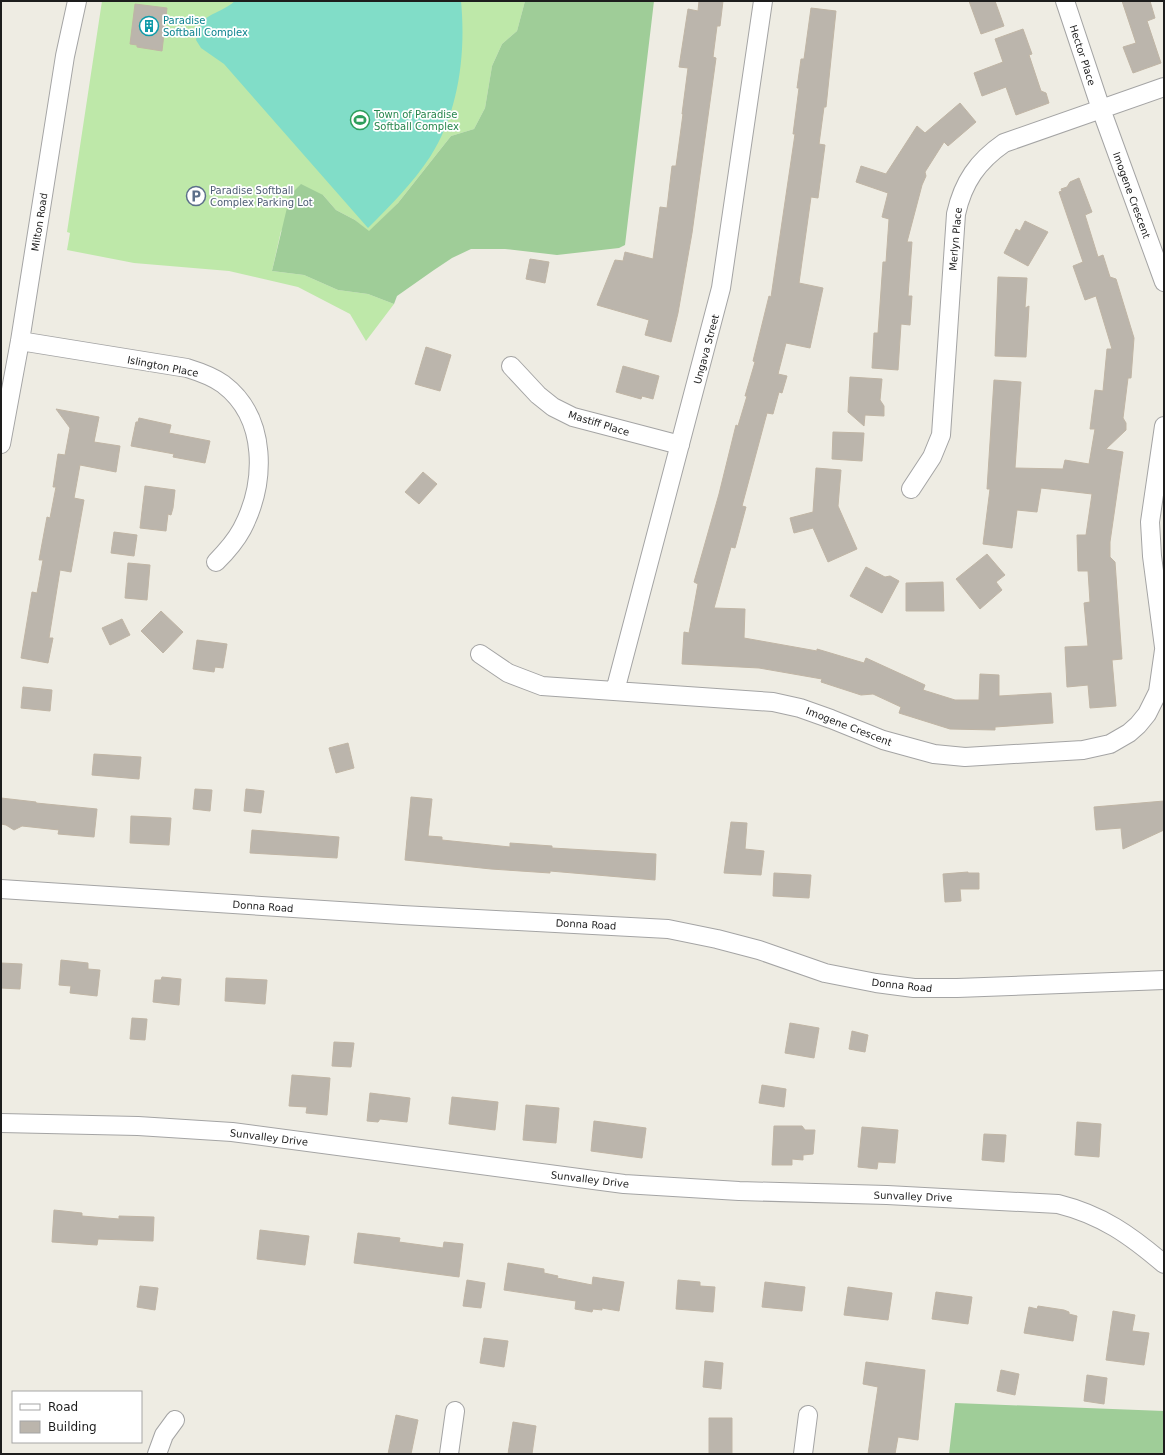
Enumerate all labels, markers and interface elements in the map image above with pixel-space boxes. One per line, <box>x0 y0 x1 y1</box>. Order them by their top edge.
building icon: Paradise Softball Complex <box>138 15 160 37</box>
place label: Paradise Softball Complex <box>163 15 248 38</box>
street label: Hector Place <box>1068 23 1098 87</box>
sports icon: Town of Paradise Softball Complex <box>349 109 371 131</box>
place label: Town of Paradise Softball Complex <box>373 109 459 132</box>
street label: Imogene Crescent <box>1111 150 1152 240</box>
parking icon: Paradise Softball Complex Parking Lot <box>185 185 207 207</box>
place label: Paradise Softball Complex Parking Lot <box>210 185 313 208</box>
street label: Milton Road <box>29 192 50 252</box>
street label: Merlyn Place <box>947 207 964 271</box>
street label: Ungava Street <box>692 313 721 385</box>
street label: Islington Place <box>126 354 200 379</box>
street label: Mastiff Place <box>567 409 631 438</box>
street label: Imogene Crescent <box>804 705 893 748</box>
street label: Donna Road <box>232 899 294 914</box>
street label: Donna Road <box>555 917 617 932</box>
street label: Donna Road <box>871 977 933 994</box>
street label: Sunvalley Drive <box>229 1127 309 1148</box>
street label: Sunvalley Drive <box>550 1169 630 1190</box>
street label: Sunvalley Drive <box>874 1190 952 1203</box>
legend <box>12 1391 142 1443</box>
text: Road <box>48 1400 78 1414</box>
text: Building <box>48 1420 97 1434</box>

